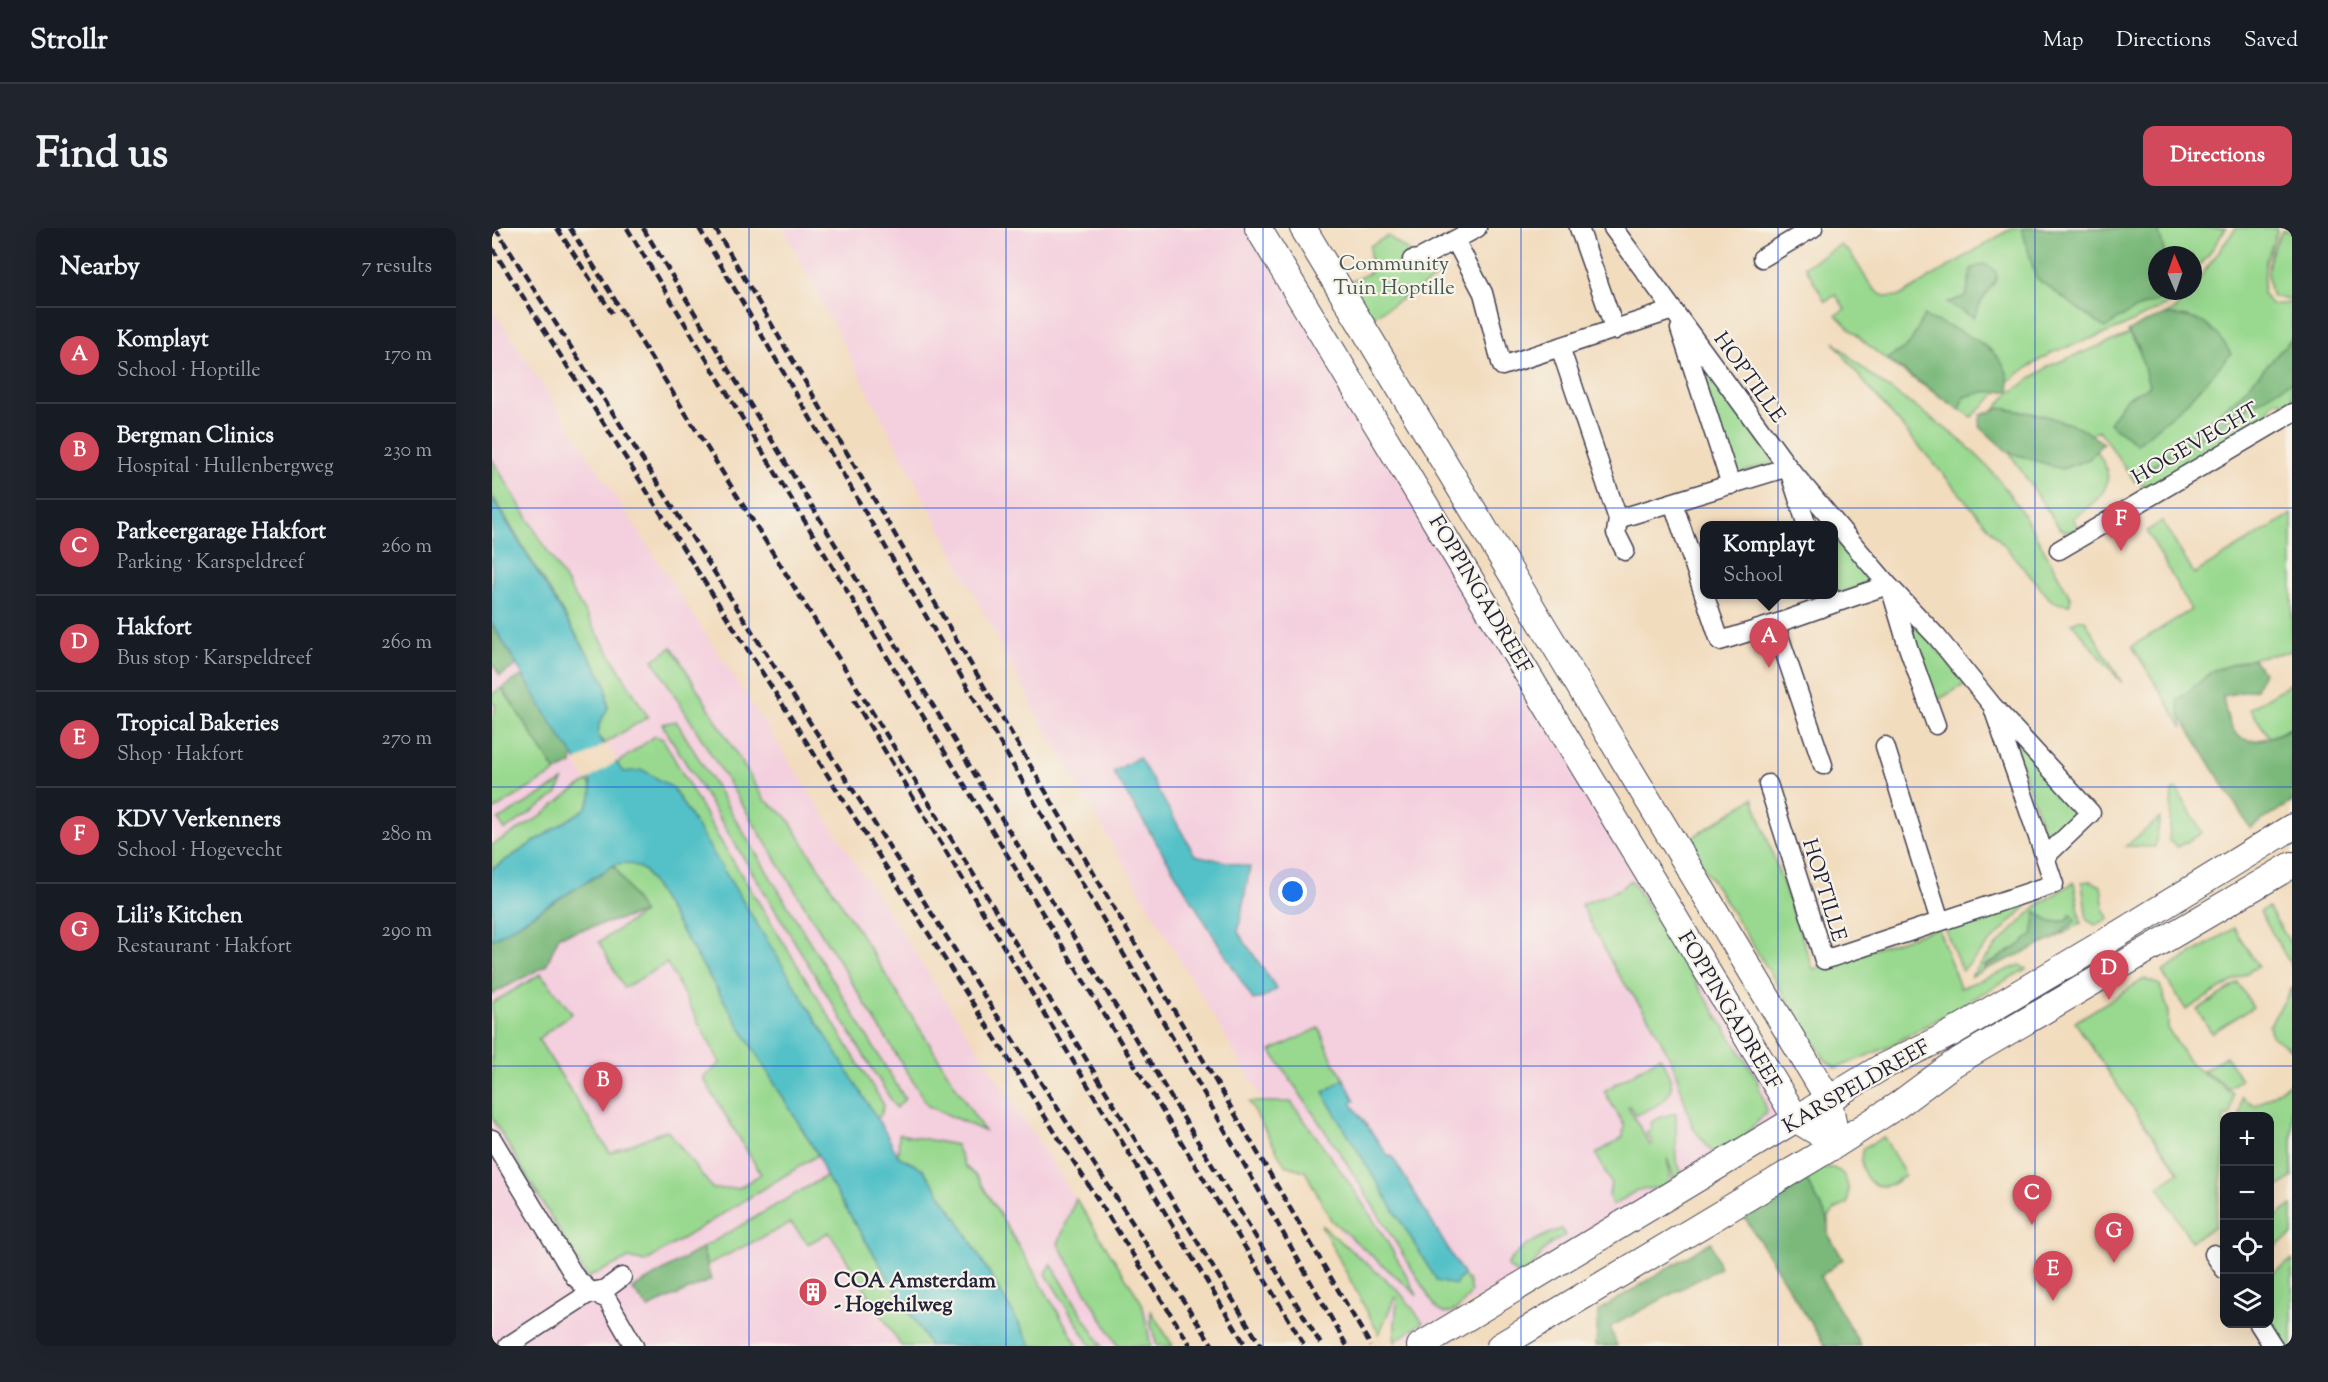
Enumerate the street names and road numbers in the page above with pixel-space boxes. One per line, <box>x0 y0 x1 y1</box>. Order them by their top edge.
street label: HOPTILLE <box>1705 326 1792 430</box>
street label: HOGEVECHT <box>2127 396 2265 493</box>
street label: FOPPINGADREEF <box>1420 510 1539 680</box>
street label: HOPTILLE <box>1793 836 1853 946</box>
street label: FOPPINGADREEF <box>1669 926 1788 1096</box>
street label: KARSPELDREEF <box>1778 1033 1936 1142</box>

